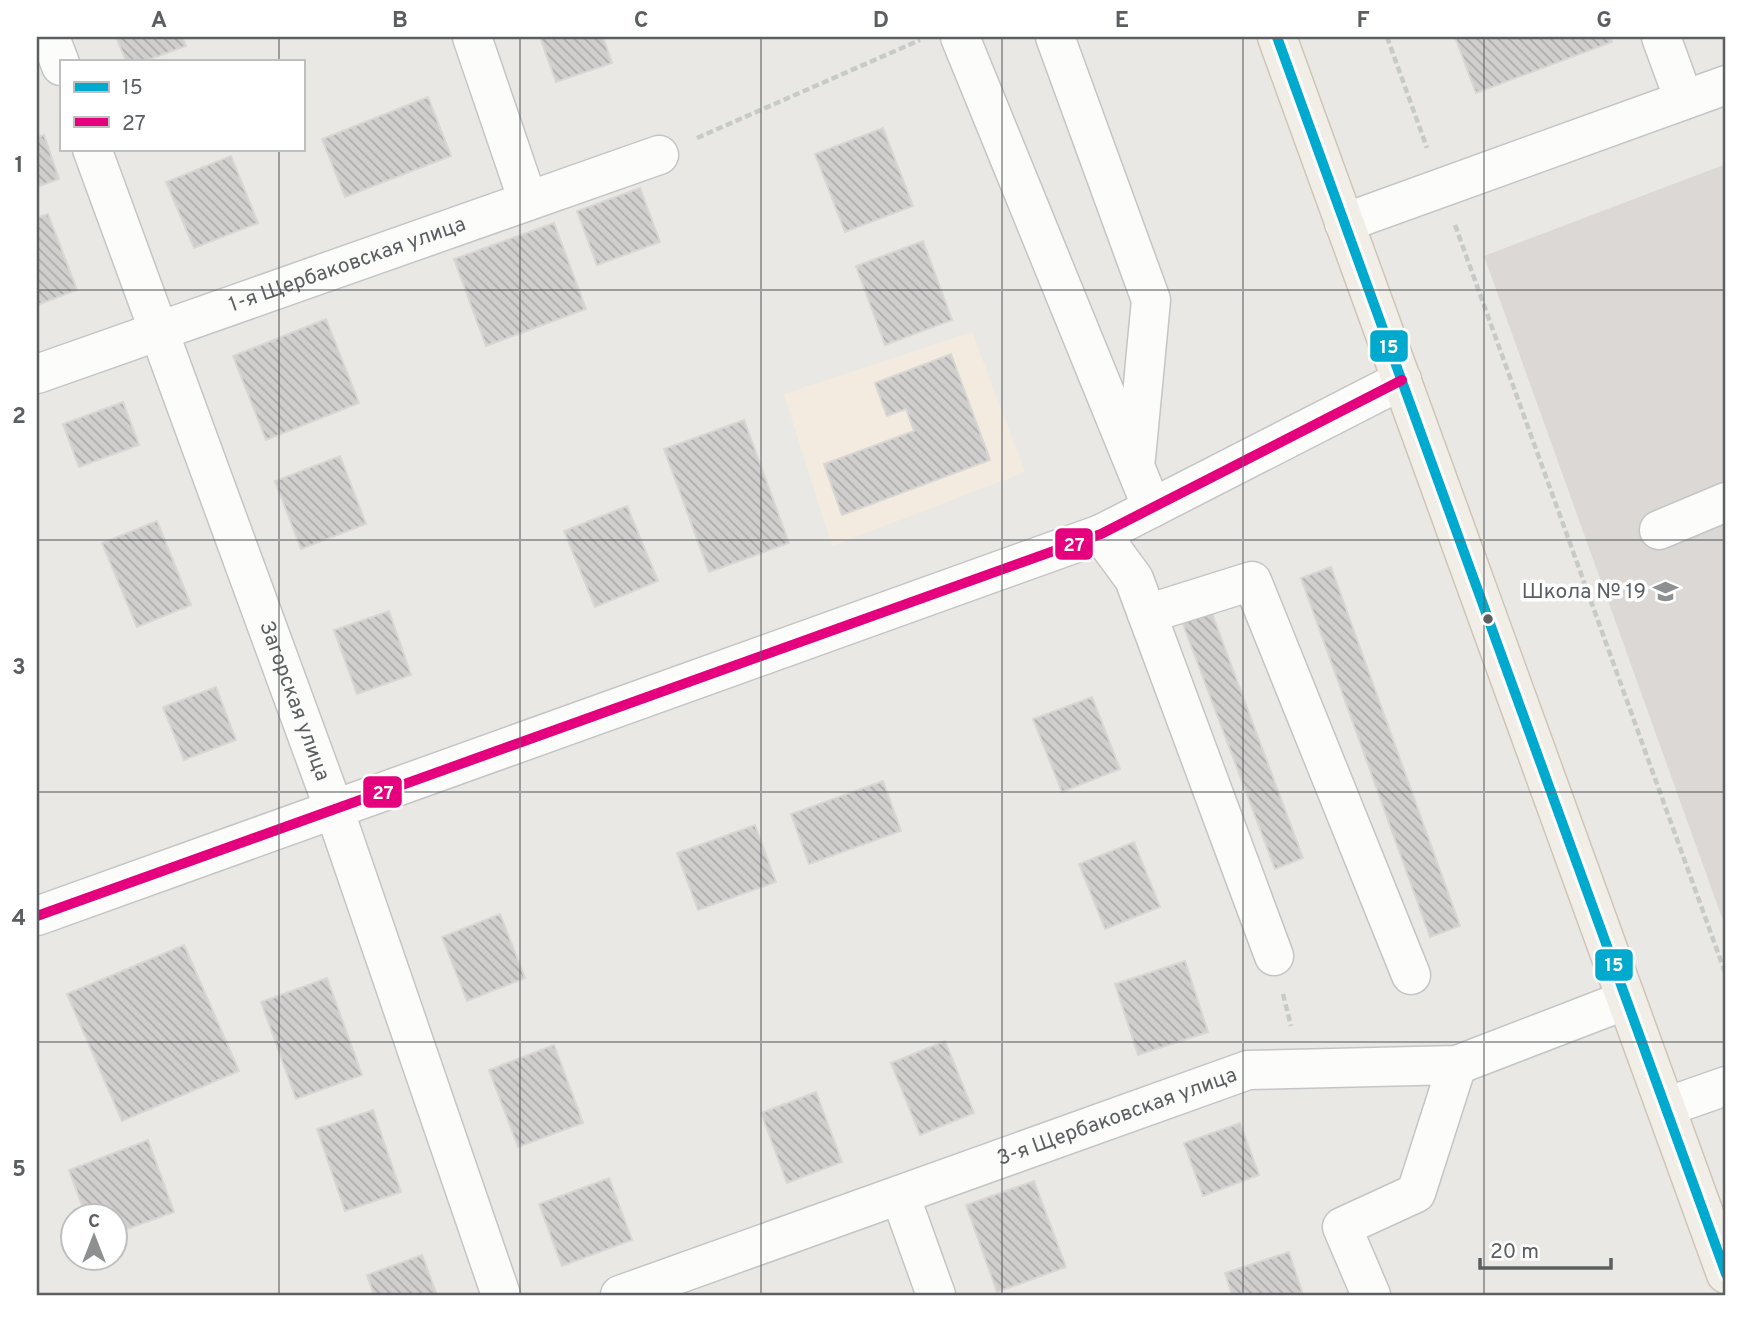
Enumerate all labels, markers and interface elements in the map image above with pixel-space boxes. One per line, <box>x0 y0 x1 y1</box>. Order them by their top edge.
text: A <box>151 7 167 36</box>
text: B <box>392 7 408 36</box>
text: C <box>634 7 648 36</box>
text: D <box>873 7 889 36</box>
text: E <box>1115 7 1129 36</box>
text: F <box>1356 7 1370 36</box>
text: G <box>1596 7 1612 36</box>
legend <box>60 60 304 150</box>
text: 15 <box>122 75 143 102</box>
text: 27 <box>122 111 146 138</box>
text: 1 <box>14 152 24 181</box>
street label: 1-я Щербаковская улица <box>225 211 469 319</box>
line badge: 15 <box>1369 329 1409 363</box>
text: 15 <box>1379 336 1399 360</box>
text: 2 <box>12 403 26 432</box>
line badge: 27 <box>1054 527 1094 561</box>
text: 27 <box>1063 534 1085 558</box>
school or university icon: Школа № 19 <box>1652 578 1680 606</box>
place label: Школа № 19 <box>1522 579 1646 606</box>
unlabelled marker <box>1481 612 1495 626</box>
street label: Загорская улица <box>253 617 336 785</box>
text: 3 <box>12 654 26 683</box>
line badge: 27 <box>362 775 403 809</box>
text: 27 <box>372 782 394 806</box>
text: 4 <box>12 905 26 934</box>
line badge: 15 <box>1594 948 1634 982</box>
text: 15 <box>1604 954 1624 978</box>
street label: 3-я Щербаковская улица <box>993 1062 1241 1172</box>
text: 5 <box>12 1156 26 1185</box>
north arrow <box>60 1202 130 1272</box>
text: С <box>88 1210 100 1234</box>
scale bar <box>1480 1227 1611 1271</box>
text: 20 m <box>1490 1239 1539 1266</box>

